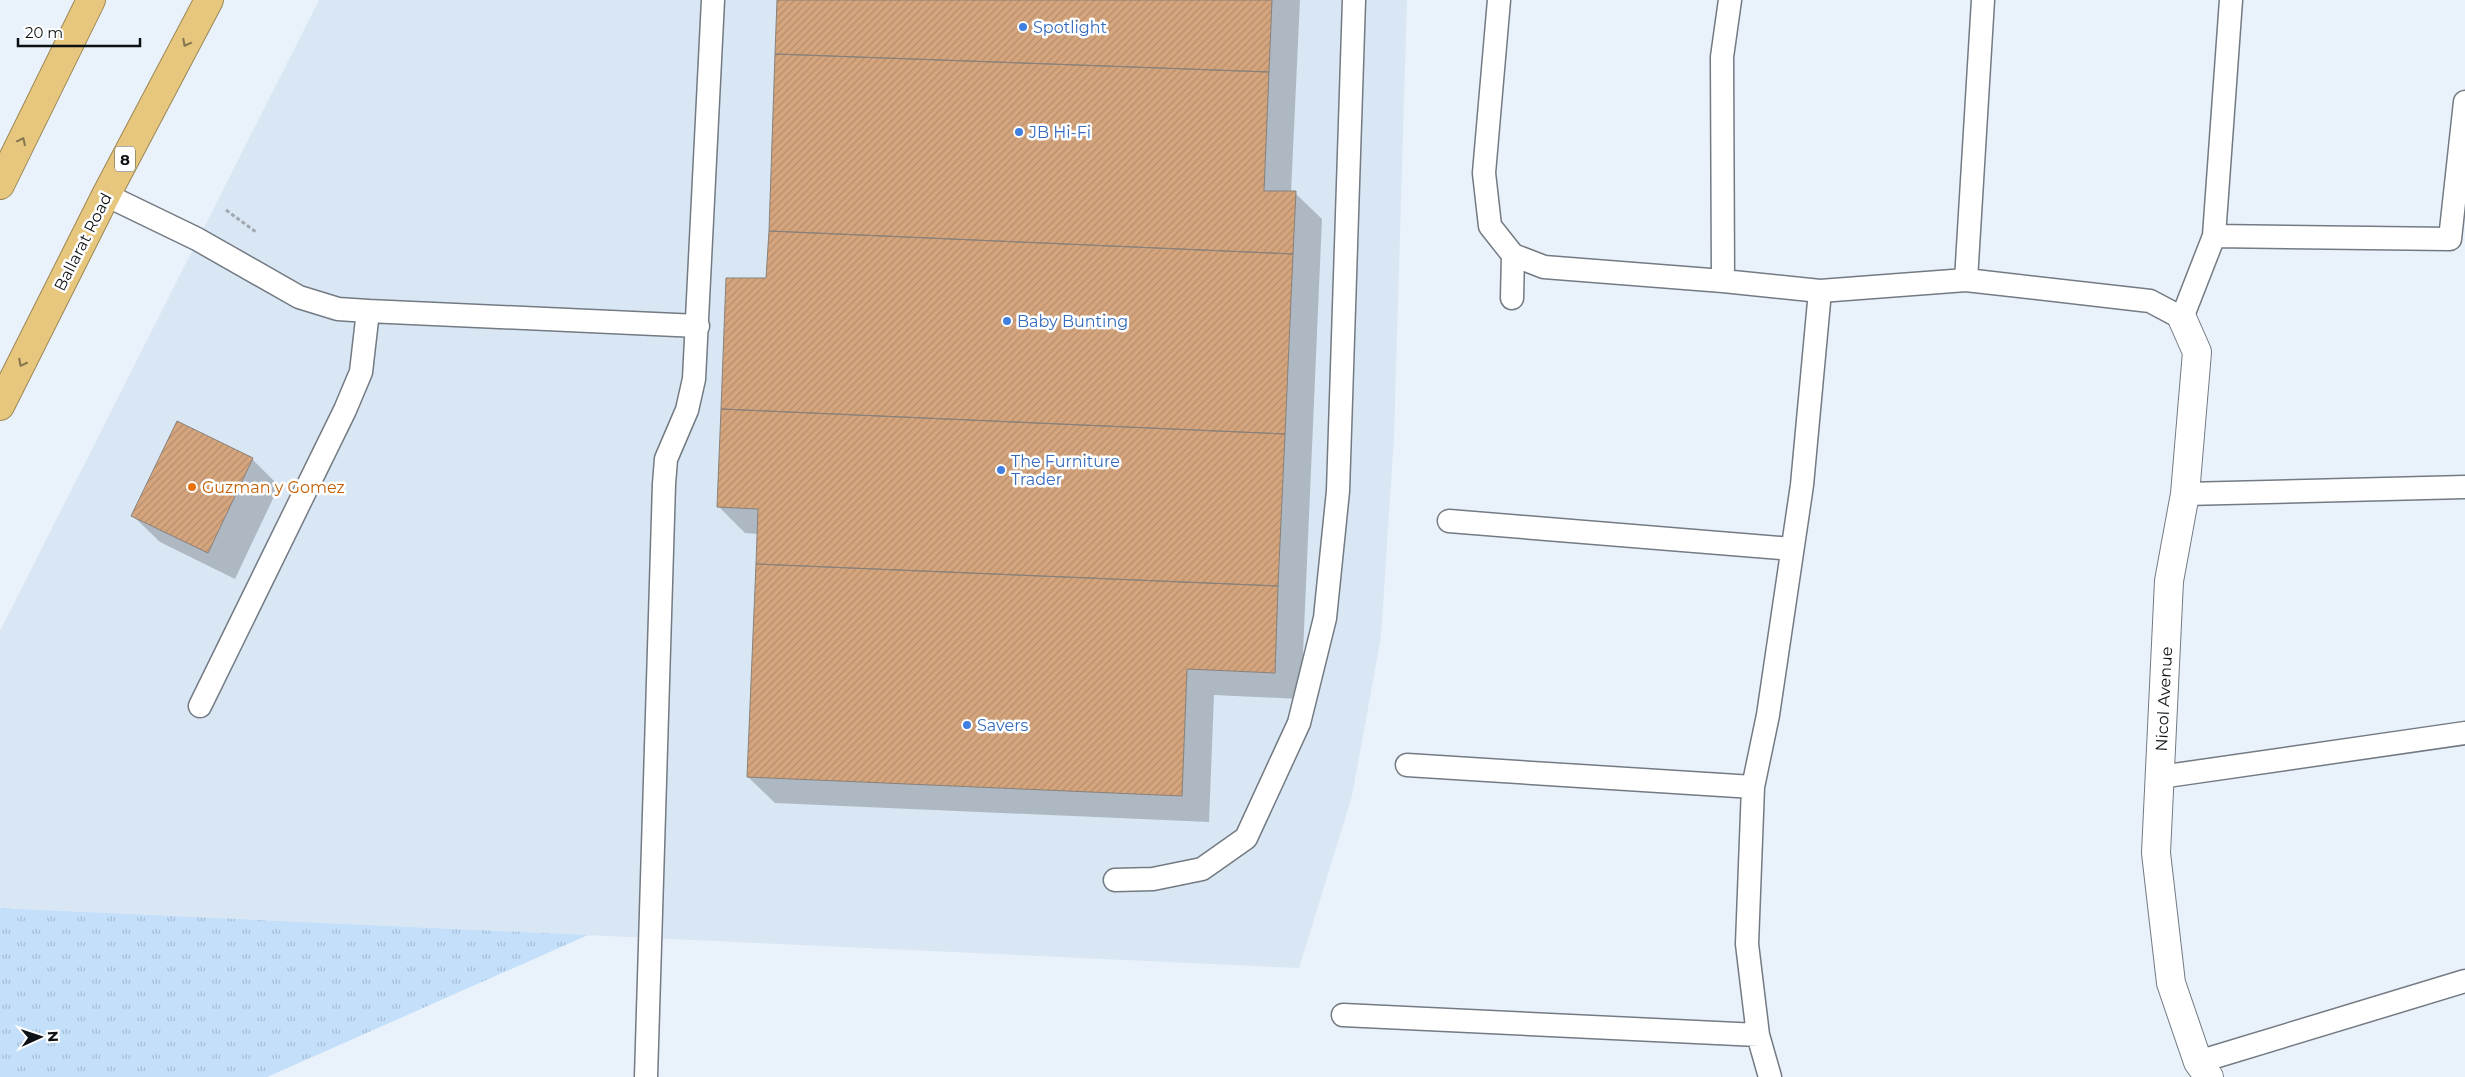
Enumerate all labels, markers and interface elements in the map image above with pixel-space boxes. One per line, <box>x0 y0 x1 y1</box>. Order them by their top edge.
scale bar <box>18 15 140 47</box>
place label: Spotlight <box>1033 18 1108 37</box>
marker: Spotlight <box>1017 21 1029 33</box>
text: 20 m <box>25 23 63 42</box>
one-way arrow <box>183 38 193 47</box>
place label: JB Hi-Fi <box>1028 123 1091 142</box>
marker: JB Hi-Fi <box>1013 126 1025 138</box>
one-way arrow <box>15 137 26 146</box>
road number: 8 <box>115 146 135 172</box>
street label: Ballarat Road <box>50 190 116 294</box>
place label: Baby Bunting <box>1017 312 1128 331</box>
marker: Baby Bunting <box>1001 315 1013 327</box>
one-way arrow <box>18 357 28 366</box>
place label: The Furniture Trader <box>1011 452 1120 489</box>
marker: The Furniture Trader <box>995 464 1007 476</box>
place label: Guzman y Gomez <box>202 478 345 497</box>
marker: Guzman y Gomez <box>186 481 198 493</box>
street label: Nicol Avenue <box>2152 646 2176 752</box>
place label: Savers <box>977 716 1029 735</box>
marker: Savers <box>961 719 973 731</box>
north arrow <box>15 1012 65 1062</box>
text: N <box>44 1030 62 1042</box>

